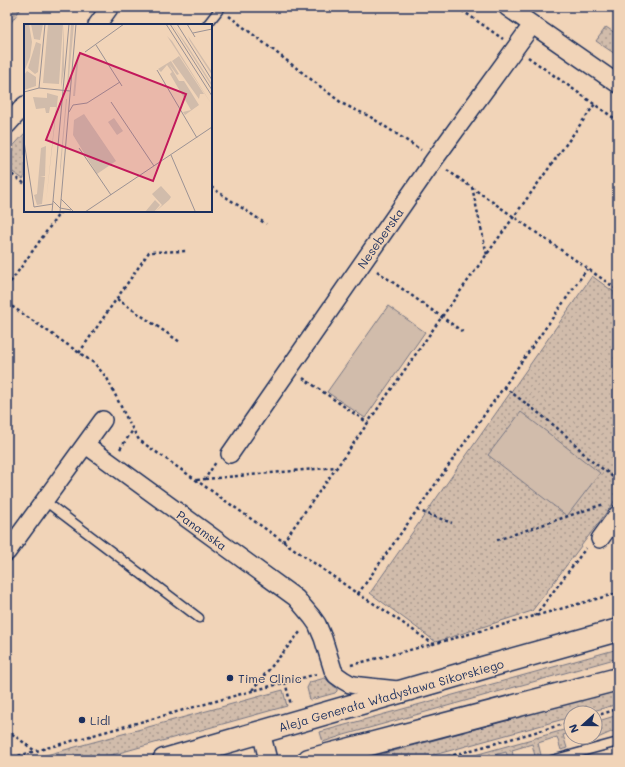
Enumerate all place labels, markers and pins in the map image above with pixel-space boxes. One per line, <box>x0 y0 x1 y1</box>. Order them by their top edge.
place label: Time Clinic <box>238 670 302 686</box>
marker: Time Clinic <box>225 673 235 683</box>
place label: Lidl <box>90 712 111 728</box>
marker: Lidl <box>77 715 87 725</box>

